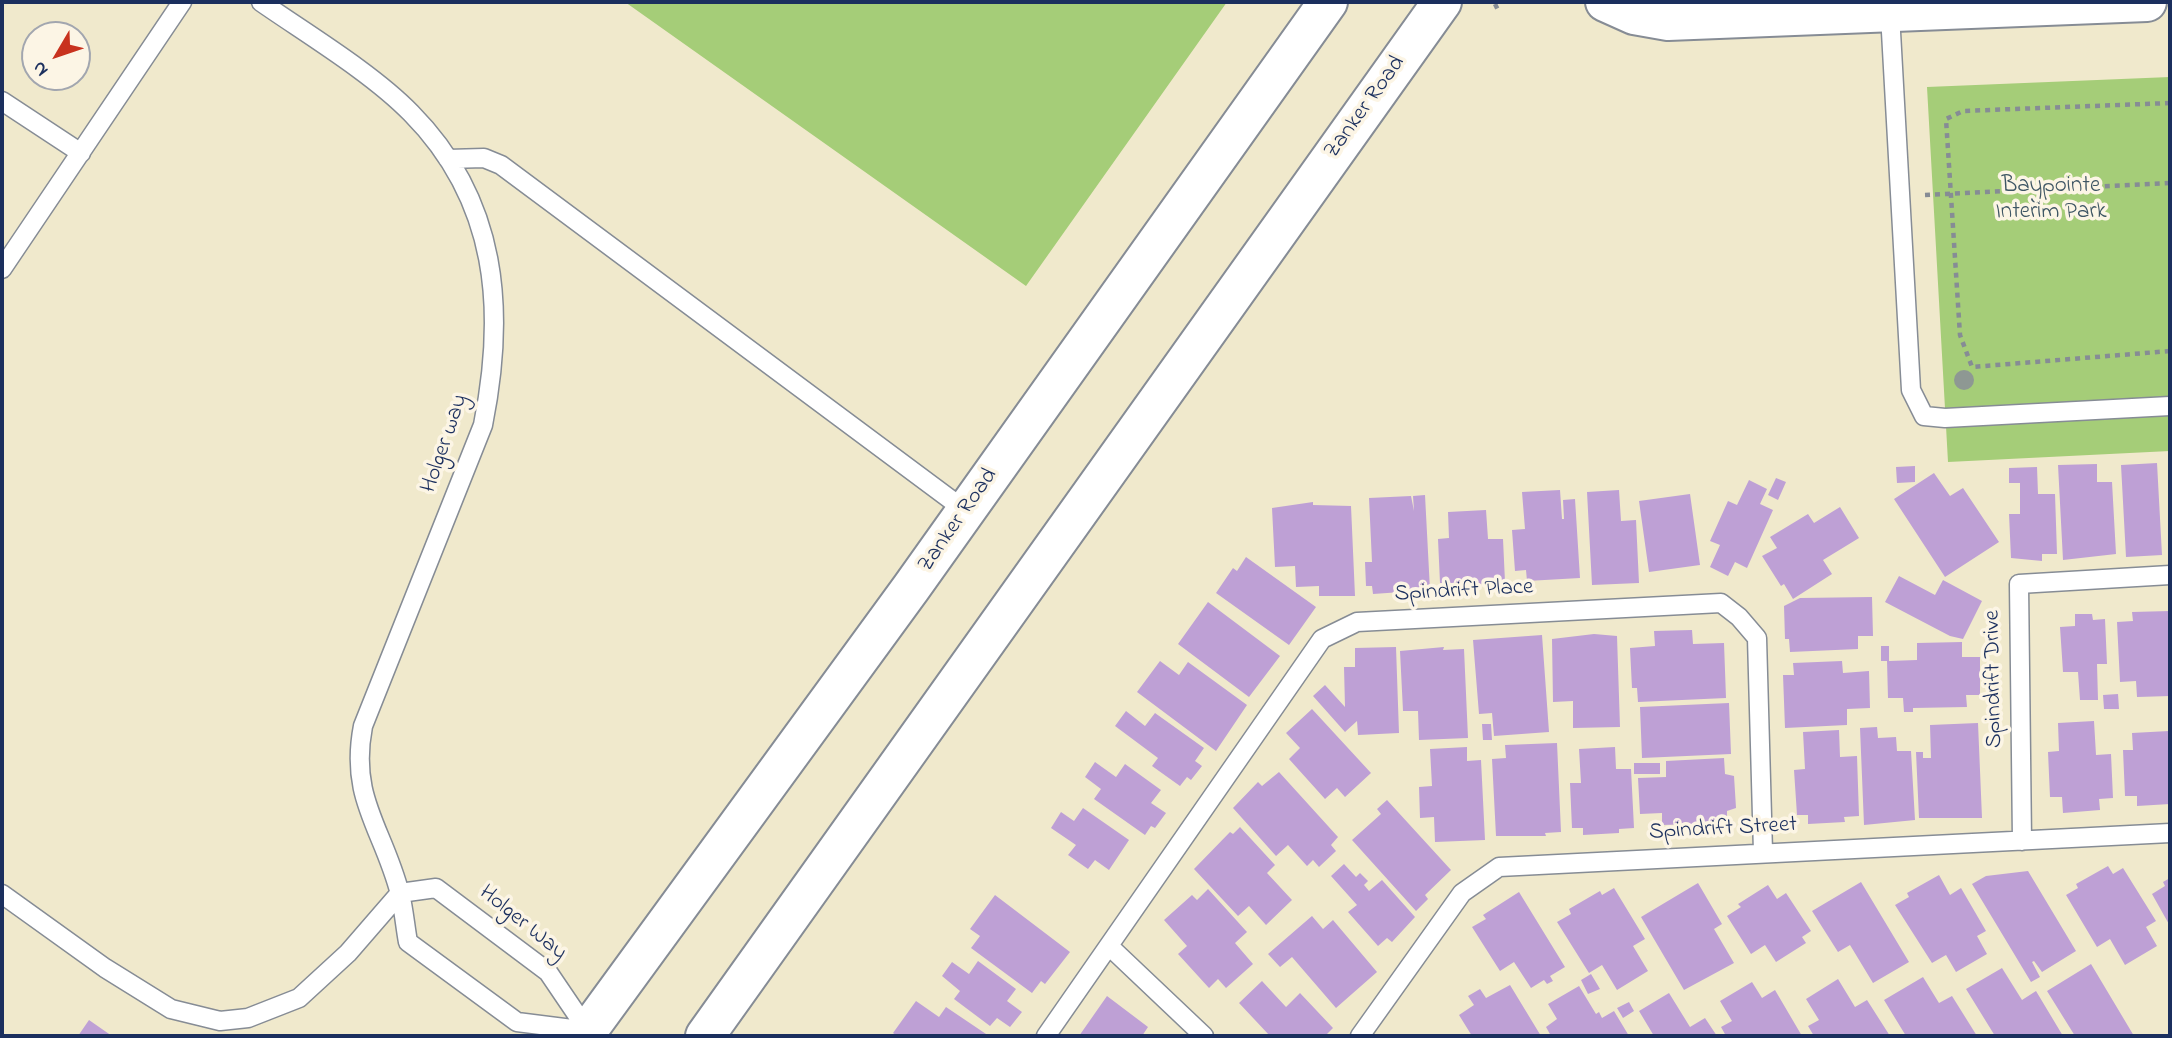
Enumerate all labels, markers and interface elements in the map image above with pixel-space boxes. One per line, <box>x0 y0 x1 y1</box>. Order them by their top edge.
north arrow <box>21 21 91 91</box>
street label: Zanker Road <box>1320 51 1412 165</box>
text: N <box>26 55 55 82</box>
park label: Baypointe Interim Park <box>1995 173 2107 227</box>
street label: Holger way <box>416 391 476 497</box>
street label: Zanker Road <box>913 464 1005 578</box>
street label: Spindrift Place <box>1394 575 1534 609</box>
street label: Spindrift Drive <box>1980 610 2010 748</box>
street label: Spindrift Street <box>1648 812 1798 848</box>
street label: Holger Way <box>472 880 572 968</box>

